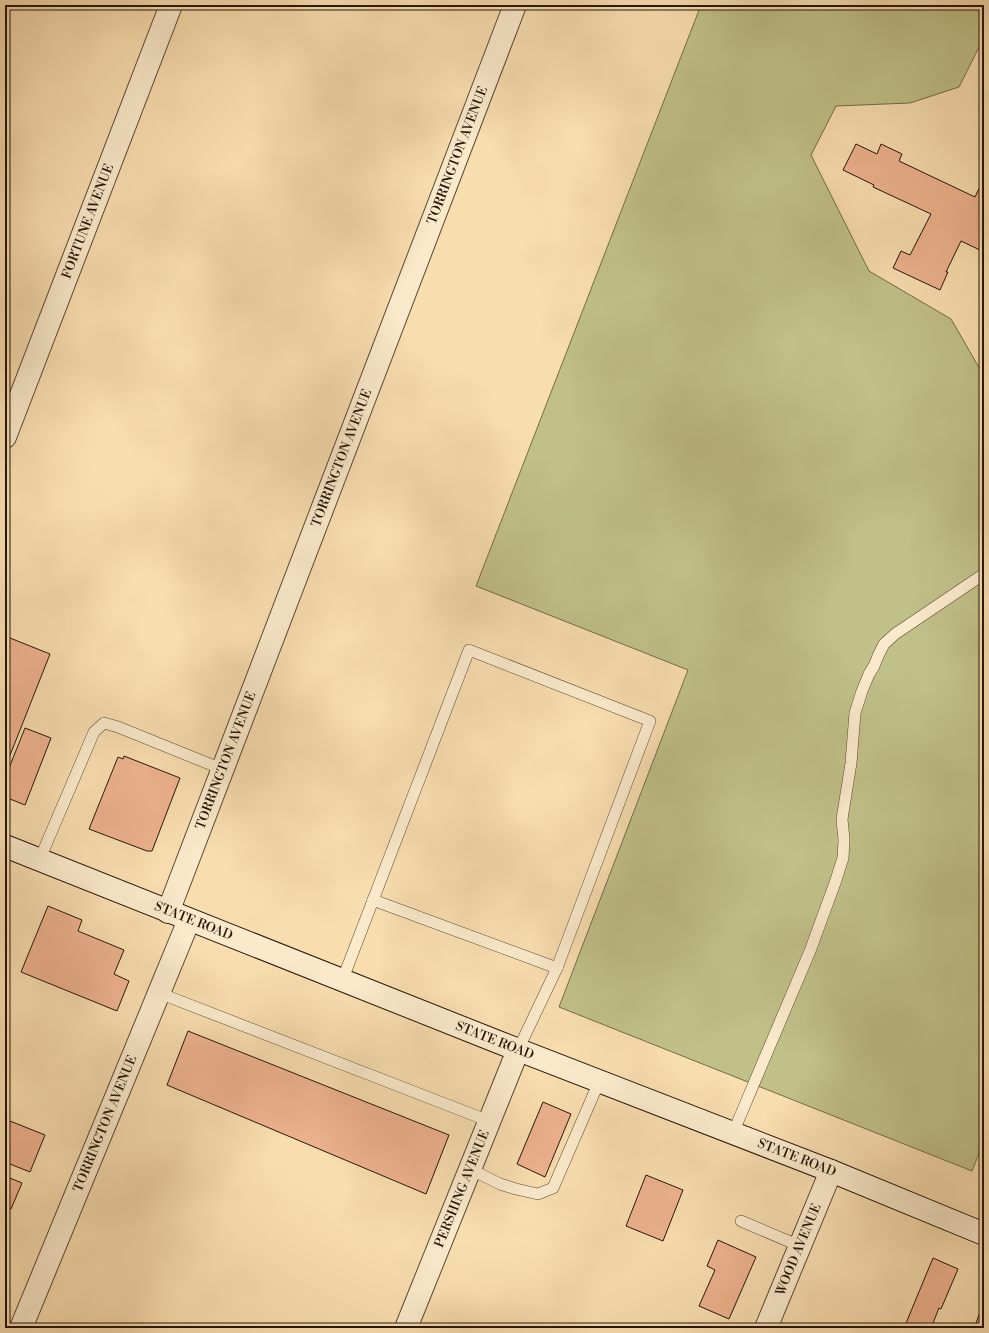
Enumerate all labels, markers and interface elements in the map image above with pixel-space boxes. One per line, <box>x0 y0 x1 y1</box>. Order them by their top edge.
street label: TORRINGTON AVENUE <box>424 84 491 227</box>
street label: FORTUNE AVENUE <box>59 162 117 281</box>
street label: TORRINGTON AVENUE <box>308 387 375 529</box>
street label: TORRINGTON AVENUE <box>192 689 260 832</box>
street label: STATE ROAD <box>152 898 235 944</box>
street label: STATE ROAD <box>453 1018 536 1063</box>
street label: TORRINGTON AVENUE <box>70 1053 140 1194</box>
street label: PERSHING AVENUE <box>431 1128 493 1250</box>
street label: STATE ROAD <box>755 1135 838 1180</box>
street label: WOOD AVENUE <box>772 1201 825 1299</box>

